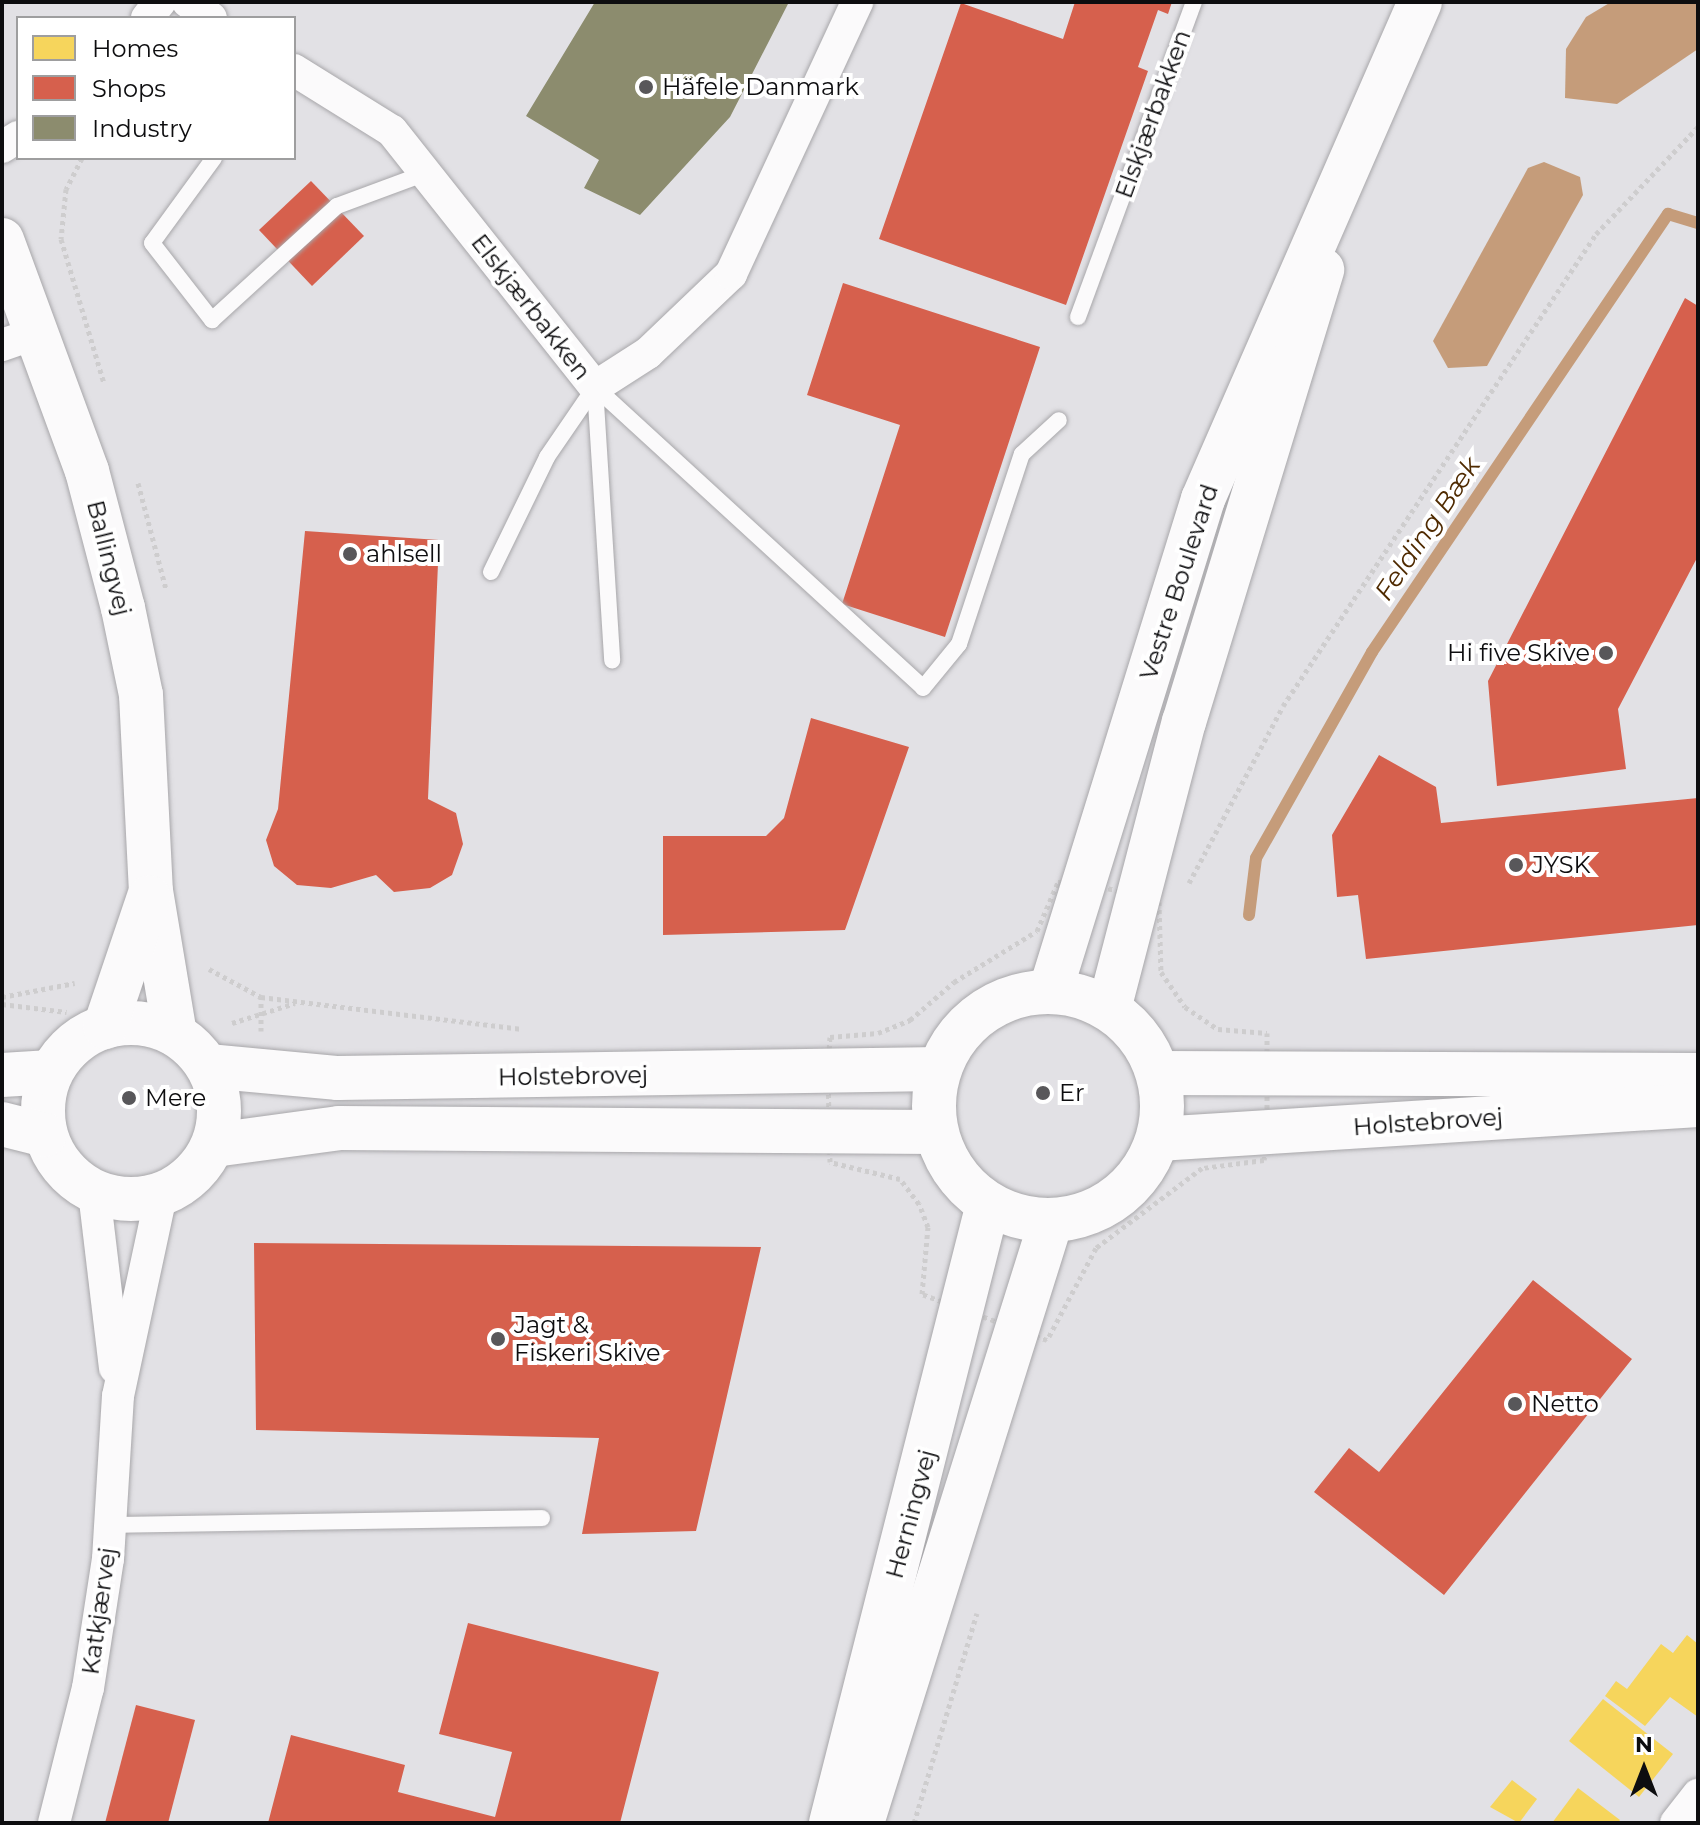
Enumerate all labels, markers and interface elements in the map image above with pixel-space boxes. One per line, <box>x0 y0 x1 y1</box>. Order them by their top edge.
legend <box>16 16 296 160</box>
street label: Elskjærbakken <box>1109 26 1197 202</box>
text: Homes <box>92 34 178 63</box>
place label: Häfele Danmark <box>662 73 859 101</box>
text: Shops <box>92 74 166 103</box>
marker: Häfele Danmark <box>637 78 655 96</box>
text: Industry <box>92 114 192 143</box>
street label: Elskjærbakken <box>465 228 597 386</box>
water label: Felding Bæk <box>1369 451 1487 607</box>
street label: Vestre Boulevard <box>1134 481 1224 683</box>
street label: Ballingvej <box>81 497 137 619</box>
place label: ahlsell <box>366 540 442 568</box>
marker: ahlsell <box>341 545 359 563</box>
place label: Hi five Skive <box>1447 639 1590 667</box>
marker: Hi five Skive <box>1597 644 1615 662</box>
place label: JYSK <box>1532 851 1590 879</box>
marker: JYSK <box>1507 856 1525 874</box>
street label: Holstebrovej <box>498 1060 648 1092</box>
place label: Er <box>1059 1079 1085 1107</box>
place label: Mere <box>145 1084 206 1112</box>
marker: Er <box>1034 1084 1052 1102</box>
marker: Mere <box>120 1089 138 1107</box>
street label: Holstebrovej <box>1352 1102 1504 1142</box>
place label: Jagt & Fiskeri Skive <box>514 1311 661 1367</box>
marker: Jagt & Fiskeri Skive <box>489 1330 507 1348</box>
place label: Netto <box>1531 1390 1599 1418</box>
marker: Netto <box>1506 1395 1524 1413</box>
street label: Herningvej <box>880 1446 942 1582</box>
street label: Katkjærvej <box>76 1545 122 1677</box>
north arrow <box>1604 1729 1684 1809</box>
text: N <box>1635 1731 1653 1758</box>

